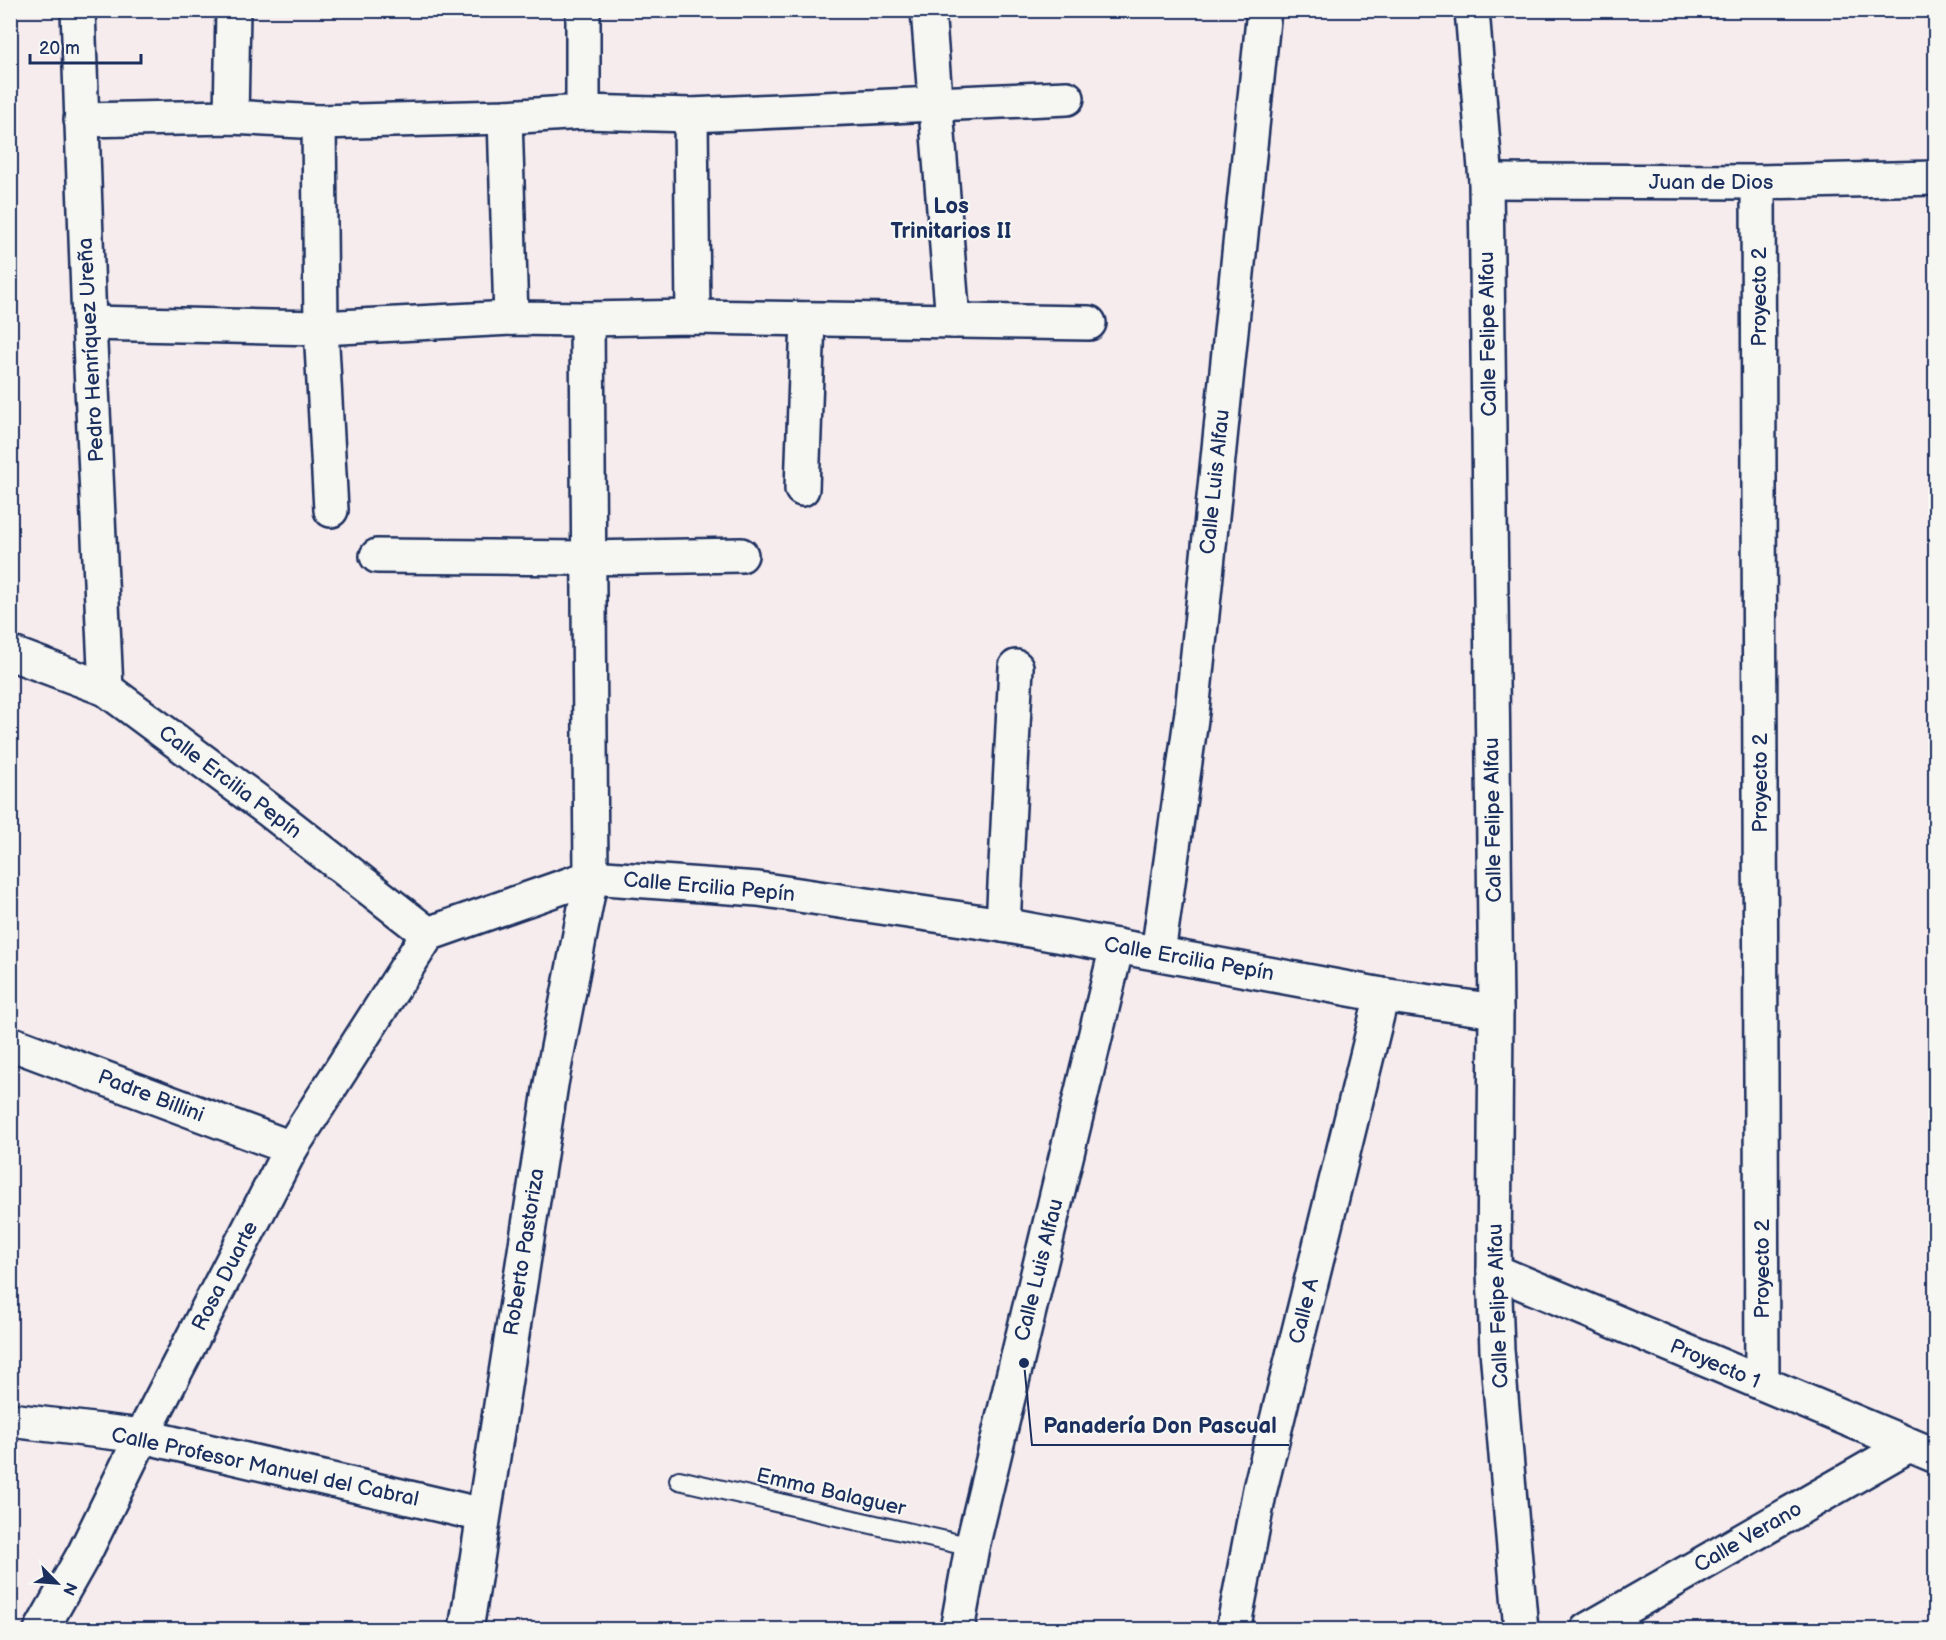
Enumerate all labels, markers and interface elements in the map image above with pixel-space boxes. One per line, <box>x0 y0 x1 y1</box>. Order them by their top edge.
scale bar <box>30 27 141 65</box>
text: 20 m <box>39 38 80 59</box>
street label: Juan de Dios <box>1649 170 1773 195</box>
district label: Los Trinitarios II <box>890 193 1012 245</box>
street label: Pedro Henríquez Ureña <box>73 237 109 463</box>
street label: Proyecto 2 <box>1747 247 1772 347</box>
street label: Calle Felipe Alfau <box>1474 251 1502 417</box>
street label: Calle Luis Alfau <box>1195 408 1235 556</box>
street label: Calle Ercilia Pepín <box>154 720 306 844</box>
street label: Proyecto 2 <box>1748 733 1773 833</box>
street label: Calle Felipe Alfau <box>1479 737 1507 903</box>
street label: Calle Ercilia Pepín <box>622 867 796 907</box>
street label: Calle Ercilia Pepín <box>1102 932 1276 986</box>
street label: Padre Billini <box>94 1064 208 1128</box>
street label: Roberto Pastoriza <box>498 1167 550 1337</box>
street label: Calle Luis Alfau <box>1009 1196 1069 1344</box>
street label: Rosa Duarte <box>187 1217 263 1335</box>
street label: Proyecto 2 <box>1750 1219 1775 1319</box>
street label: Calle Felipe Alfau <box>1483 1223 1513 1389</box>
street label: Calle A <box>1284 1275 1324 1347</box>
street label: Proyecto 1 <box>1666 1334 1764 1394</box>
callout: Panadería Don Pascual <box>1032 1405 1289 1445</box>
text: Panadería Don Pascual <box>1043 1413 1277 1440</box>
street label: Calle Profesor Manuel del Cabral <box>109 1422 421 1512</box>
street label: Emma Balaguer <box>754 1463 909 1521</box>
street label: Calle Verano <box>1690 1496 1806 1578</box>
north arrow <box>27 1553 87 1613</box>
text: N <box>58 1579 80 1598</box>

